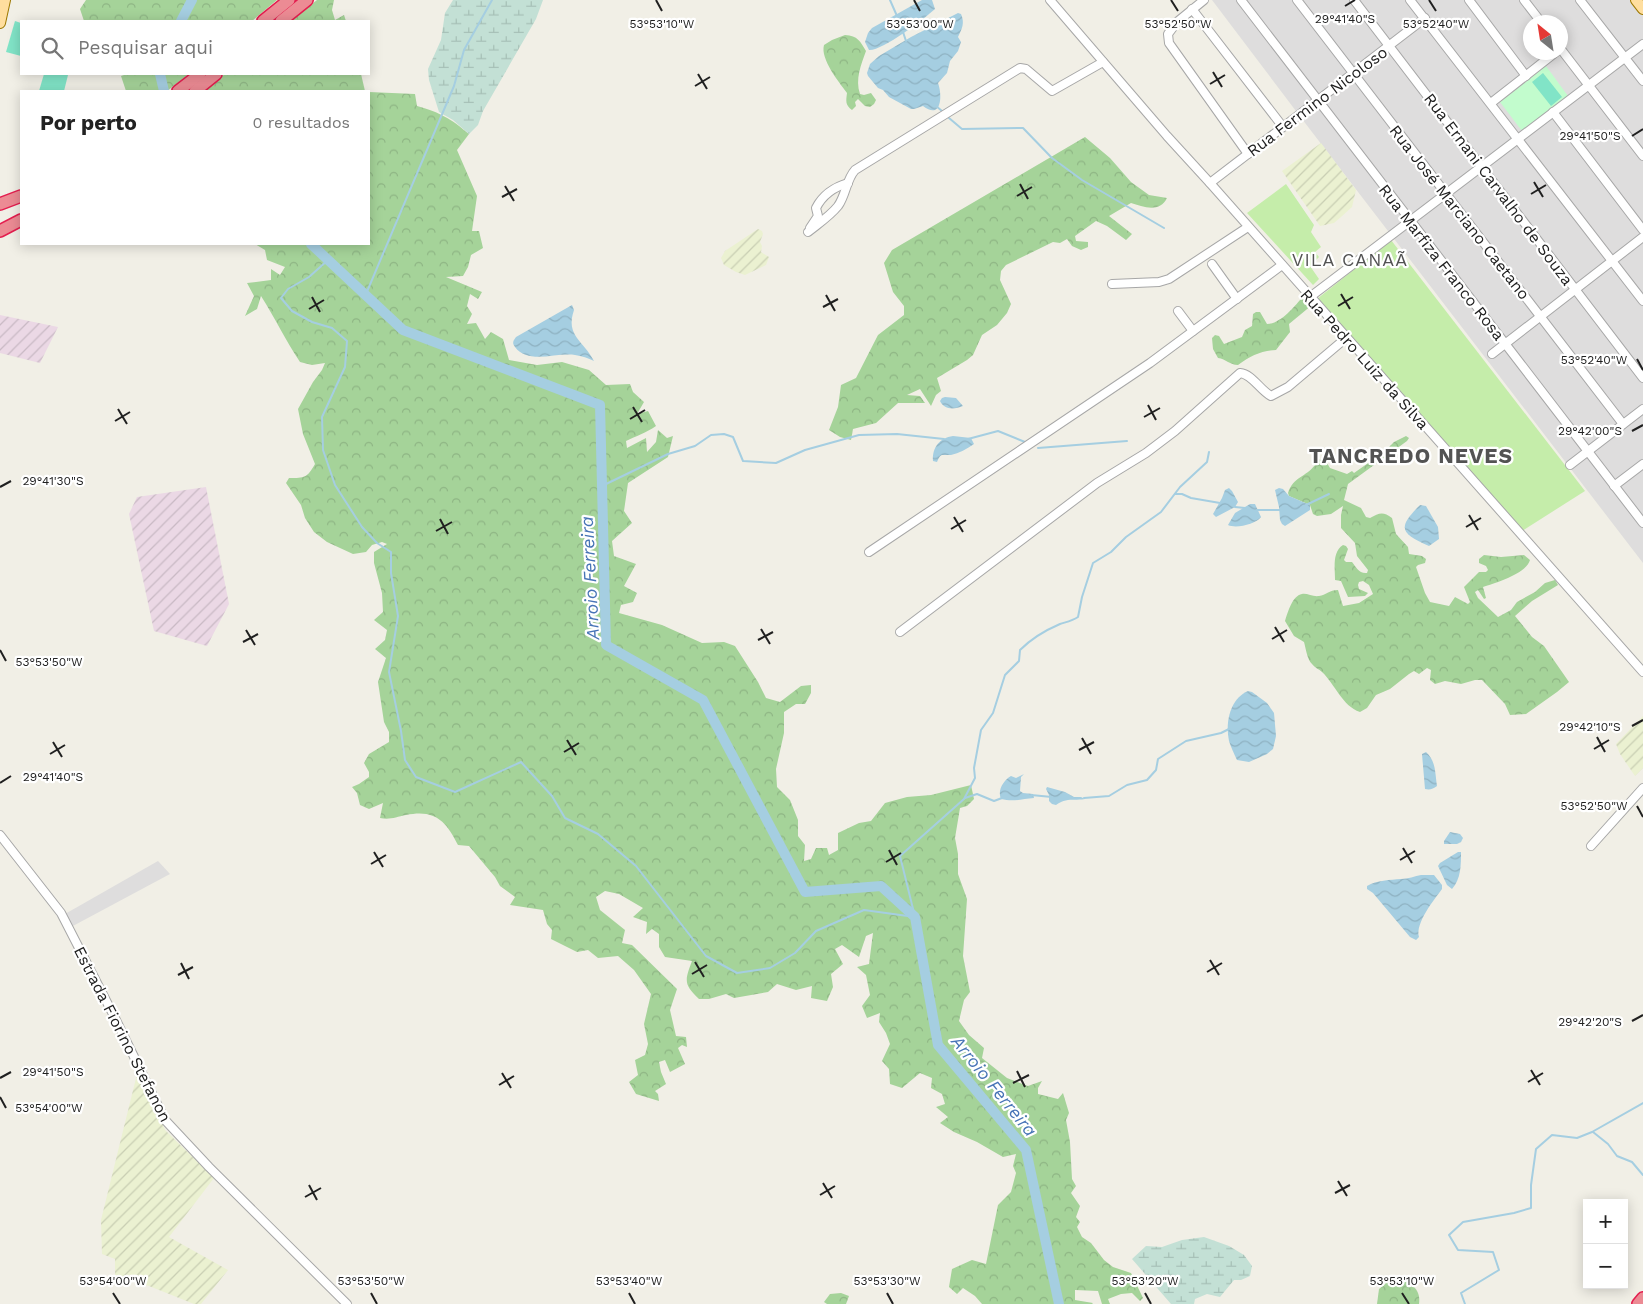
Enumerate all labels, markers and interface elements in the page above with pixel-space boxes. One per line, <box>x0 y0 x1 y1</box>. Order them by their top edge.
text: 29°41'40"S <box>1315 12 1375 26</box>
north arrow <box>1523 15 1568 60</box>
text: 53°53'10"W <box>630 17 695 31</box>
text: 53°53'00"W <box>886 17 954 31</box>
text: 53°52'50"W <box>1144 17 1212 31</box>
text: 53°52'40"W <box>1403 17 1470 31</box>
search box <box>20 20 370 75</box>
icon: search <box>38 34 66 62</box>
text: Pesquisar aqui <box>78 36 213 59</box>
street label: Rua Fermino Nicoloso <box>1243 42 1391 160</box>
street label: Rua Ernani Carvalho de Souza <box>1420 90 1577 289</box>
text: Por perto <box>40 110 137 135</box>
text: 0 resultados <box>252 113 350 132</box>
street label: Rua José Marciano Caetano <box>1386 121 1534 303</box>
text: 29°41'50"S <box>1559 129 1621 143</box>
street label: Rua Marfiza Franco Rosa <box>1375 181 1508 344</box>
district label: VILA CANAÃ <box>1292 249 1408 270</box>
street label: Rua Pedro Luiz da Silva <box>1296 285 1433 434</box>
text: 53°52'40"W <box>1561 353 1628 367</box>
text: 29°42'00"S <box>1558 424 1622 438</box>
district label: TANCREDO NEVES <box>1309 443 1513 468</box>
text: 29°41'30"S <box>22 474 84 488</box>
water label: Arroio Ferreira <box>576 516 603 641</box>
text: 53°53'50"W <box>15 655 83 669</box>
text: 29°42'10"S <box>1559 720 1621 734</box>
text: 29°41'40"S <box>23 770 83 784</box>
text: 53°52'50"W <box>1560 799 1628 813</box>
street label: Estrada Fiorino Stefanon <box>70 943 175 1125</box>
text: 29°42'20"S <box>1558 1015 1622 1029</box>
water label: Arroio Ferreira <box>947 1030 1041 1140</box>
text: 29°41'50"S <box>22 1065 84 1079</box>
text: 53°54'00"W <box>15 1101 83 1115</box>
map controls <box>1583 1199 1628 1289</box>
button: + <box>1583 1199 1628 1244</box>
button: − <box>1583 1244 1628 1289</box>
text: 53°54'00"W <box>79 1274 147 1288</box>
text: 53°53'50"W <box>337 1274 405 1288</box>
text: 53°53'40"W <box>596 1274 663 1288</box>
text: 53°53'30"W <box>853 1274 921 1288</box>
text: 53°53'20"W <box>1111 1274 1179 1288</box>
text: 53°53'10"W <box>1370 1274 1435 1288</box>

